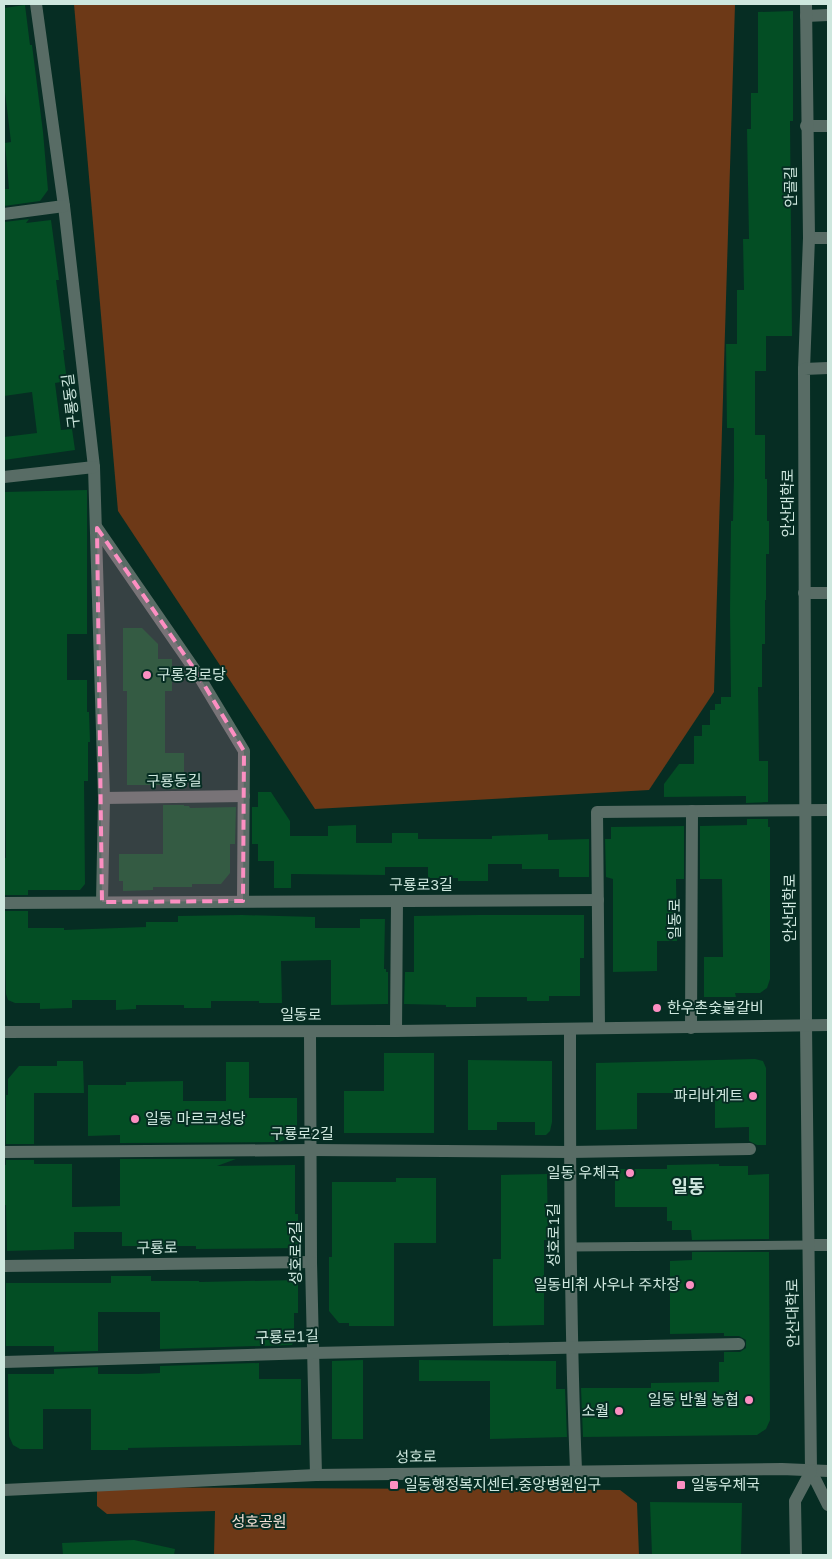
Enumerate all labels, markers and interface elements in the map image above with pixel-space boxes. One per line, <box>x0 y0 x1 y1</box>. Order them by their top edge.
street label: 안골길 <box>782 166 799 208</box>
street label: 구룡동길 <box>59 373 82 429</box>
street label: 안산대학로 <box>779 468 796 538</box>
place label: 구롱경로당 <box>157 666 226 683</box>
marker: 구롱경로당 <box>141 669 153 681</box>
street label: 구룡동길 <box>146 772 202 789</box>
street label: 안산대학로 <box>781 873 798 943</box>
street label: 구룡로3길 <box>389 876 453 893</box>
street label: 일동로 <box>666 898 683 940</box>
place label: 한우촌숯불갈비 <box>667 999 764 1016</box>
marker: 한우촌숯불갈비 <box>651 1002 663 1014</box>
street label: 일동로 <box>280 1006 322 1023</box>
place label: 파리바게트 <box>674 1087 743 1104</box>
marker: 파리바게트 <box>747 1090 759 1102</box>
place label: 일동 마르코성당 <box>145 1110 246 1127</box>
marker: 일동 마르코성당 <box>129 1113 141 1125</box>
street label: 구룡로2길 <box>270 1125 334 1142</box>
place label: 일동 우체국 <box>547 1164 620 1181</box>
marker: 일동 우체국 <box>624 1167 636 1179</box>
district label: 일동 <box>671 1177 705 1197</box>
street label: 성호로1길 <box>545 1203 562 1267</box>
street label: 성호로2길 <box>287 1221 304 1285</box>
street label: 구룡로 <box>136 1239 178 1256</box>
place label: 일동비취 사우나 주차장 <box>534 1276 680 1293</box>
street label: 안산대학로 <box>783 1278 802 1348</box>
marker: 일동비취 사우나 주차장 <box>684 1279 696 1291</box>
street label: 구룡로1길 <box>255 1327 319 1346</box>
place label: 일동 반월 농협 <box>648 1391 739 1408</box>
marker: 일동 반월 농협 <box>743 1394 755 1406</box>
place label: 소월 <box>581 1402 609 1419</box>
marker: 소월 <box>613 1405 625 1417</box>
street label: 성호로 <box>395 1448 437 1465</box>
place label: 일동행정복지센터.중앙병원입구 <box>404 1476 601 1493</box>
place label: 일동우체국 <box>691 1476 760 1493</box>
marker: 일동행정복지센터.중앙병원입구 <box>388 1479 400 1491</box>
marker: 일동우체국 <box>675 1479 687 1491</box>
park label: 성호공원 <box>231 1513 287 1530</box>

